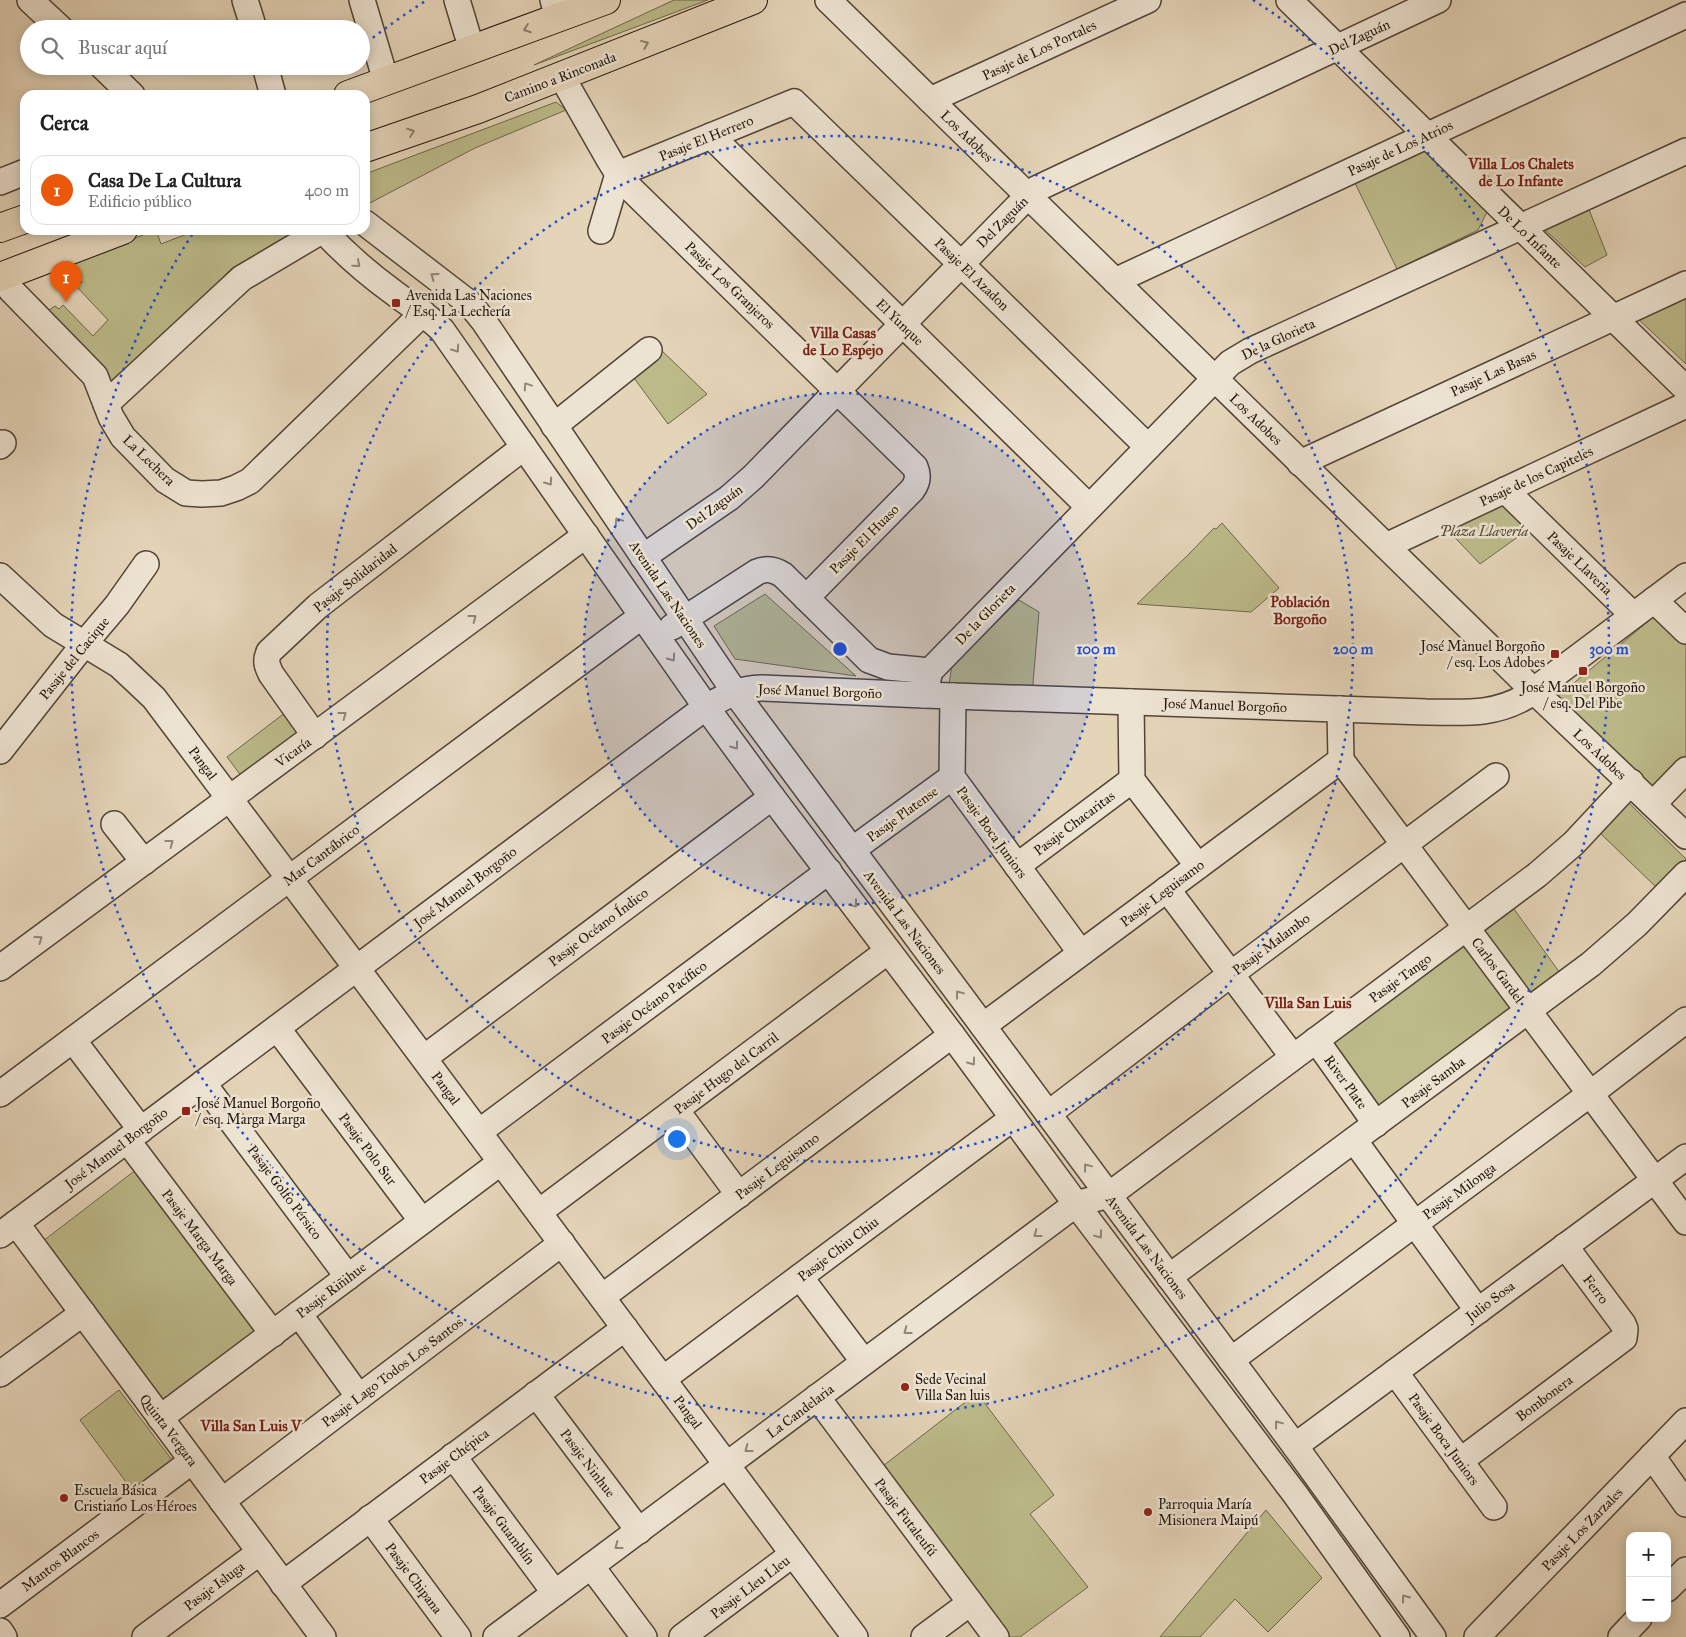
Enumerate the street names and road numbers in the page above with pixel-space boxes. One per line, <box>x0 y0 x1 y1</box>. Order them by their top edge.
street label: Del Zaguán <box>1326 16 1393 59</box>
street label: Pasaje de Los Portales <box>979 17 1099 84</box>
street label: Camino a Rinconada <box>502 48 619 107</box>
street label: Los Adobes <box>937 107 997 166</box>
street label: Pasaje El Herrero <box>657 112 756 165</box>
street label: Pasaje de Los Atrios <box>1345 117 1455 180</box>
street label: Del Zaguán <box>973 193 1032 252</box>
street label: De Lo Infante <box>1494 202 1566 272</box>
street label: Pasaje El Azadon <box>931 234 1013 315</box>
street label: Pasaje Los Granjeros <box>681 238 778 333</box>
street label: El Yunque <box>872 296 927 350</box>
street label: De la Glorieta <box>1239 315 1318 364</box>
street label: Pasaje Las Basas <box>1448 346 1539 401</box>
street label: Los Adobes <box>1226 390 1286 449</box>
street label: La Lechera <box>119 431 178 489</box>
street label: Pasaje de los Capiteles <box>1477 443 1596 510</box>
street label: Del Zaguán <box>683 481 746 534</box>
street label: Pasaje El Huaso <box>826 501 903 578</box>
street label: Pasaje Llaveria <box>1543 528 1616 599</box>
street label: Avenida Las Naciones <box>625 537 710 651</box>
street label: Pasaje Solidaridad <box>310 540 401 616</box>
street label: De la Glorieta <box>952 580 1019 649</box>
street label: Pasaje del Cacique <box>36 613 114 704</box>
street label: José Manuel Borgoño <box>755 681 882 703</box>
street label: José Manuel Borgoño <box>1160 695 1287 717</box>
street label: Los Adobes <box>1569 725 1630 783</box>
street label: Vicaría <box>271 734 315 772</box>
street label: Pangal <box>185 743 221 784</box>
street label: Pasaje Platense <box>863 783 941 846</box>
street label: Pasaje Boca Juniors <box>952 783 1031 882</box>
street label: Pasaje Chacaritas <box>1030 787 1118 859</box>
street label: Mar Cantábrico <box>280 821 363 890</box>
street label: José Manuel Borgoño <box>409 843 521 934</box>
street label: Pasaje Leguisamo <box>1117 856 1208 931</box>
street label: Avenida Las Naciones <box>859 866 949 978</box>
street label: Pasaje Océano Índico <box>544 883 652 970</box>
street label: Pasaje Malambo <box>1229 910 1313 979</box>
street label: Carlos Gardel <box>1467 934 1528 1007</box>
street label: Pasaje Tango <box>1366 950 1435 1007</box>
street label: Pasaje Océano Pacífico <box>598 957 710 1048</box>
street label: Pasaje Hugo del Carril <box>671 1028 782 1118</box>
street label: River Plate <box>1320 1052 1371 1113</box>
street label: Pasaje Samba <box>1398 1053 1469 1112</box>
street label: Pangal <box>428 1068 464 1109</box>
street label: José Manuel Borgoño <box>60 1104 172 1195</box>
street label: Pasaje Polo Sur <box>335 1110 401 1190</box>
street label: Pasaje Leguisamo <box>732 1129 823 1204</box>
street label: Pasaje Golfo Pérsico <box>244 1142 326 1243</box>
street label: Pasaje Milonga <box>1419 1159 1499 1224</box>
street label: Pasaje Marga Marga <box>158 1186 241 1289</box>
street label: Avenida Las Naciones <box>1101 1191 1191 1303</box>
street label: Pasaje Chiu Chiu <box>794 1213 883 1285</box>
street label: Pasaje Riñihue <box>293 1259 370 1322</box>
street label: Ferro <box>1579 1271 1612 1307</box>
street label: Julio Sosa <box>1461 1277 1519 1327</box>
street label: Pasaje Lago Todos Los Santos <box>318 1314 466 1431</box>
street label: Bombonera <box>1513 1372 1576 1425</box>
street label: La Candelaria <box>763 1381 837 1442</box>
street label: Pasaje Boca Juniors <box>1404 1390 1483 1489</box>
street label: Quinta Vergara <box>136 1391 201 1470</box>
street label: Pangal <box>670 1392 706 1433</box>
street label: Pasaje Chépica <box>416 1425 492 1488</box>
street label: Pasaje Ninhue <box>556 1426 619 1501</box>
street label: Pasaje Futaleufú <box>871 1475 941 1560</box>
street label: Pasaje Guamblín <box>468 1483 539 1568</box>
street label: Pasaje Los Zarzales <box>1538 1484 1627 1575</box>
street label: Mantos Blancos <box>18 1526 102 1595</box>
street label: Pasaje Chipana <box>381 1539 446 1617</box>
street label: Pasaje Lleu Lleu <box>707 1552 794 1623</box>
street label: Pasaje Isluga <box>181 1558 248 1615</box>

